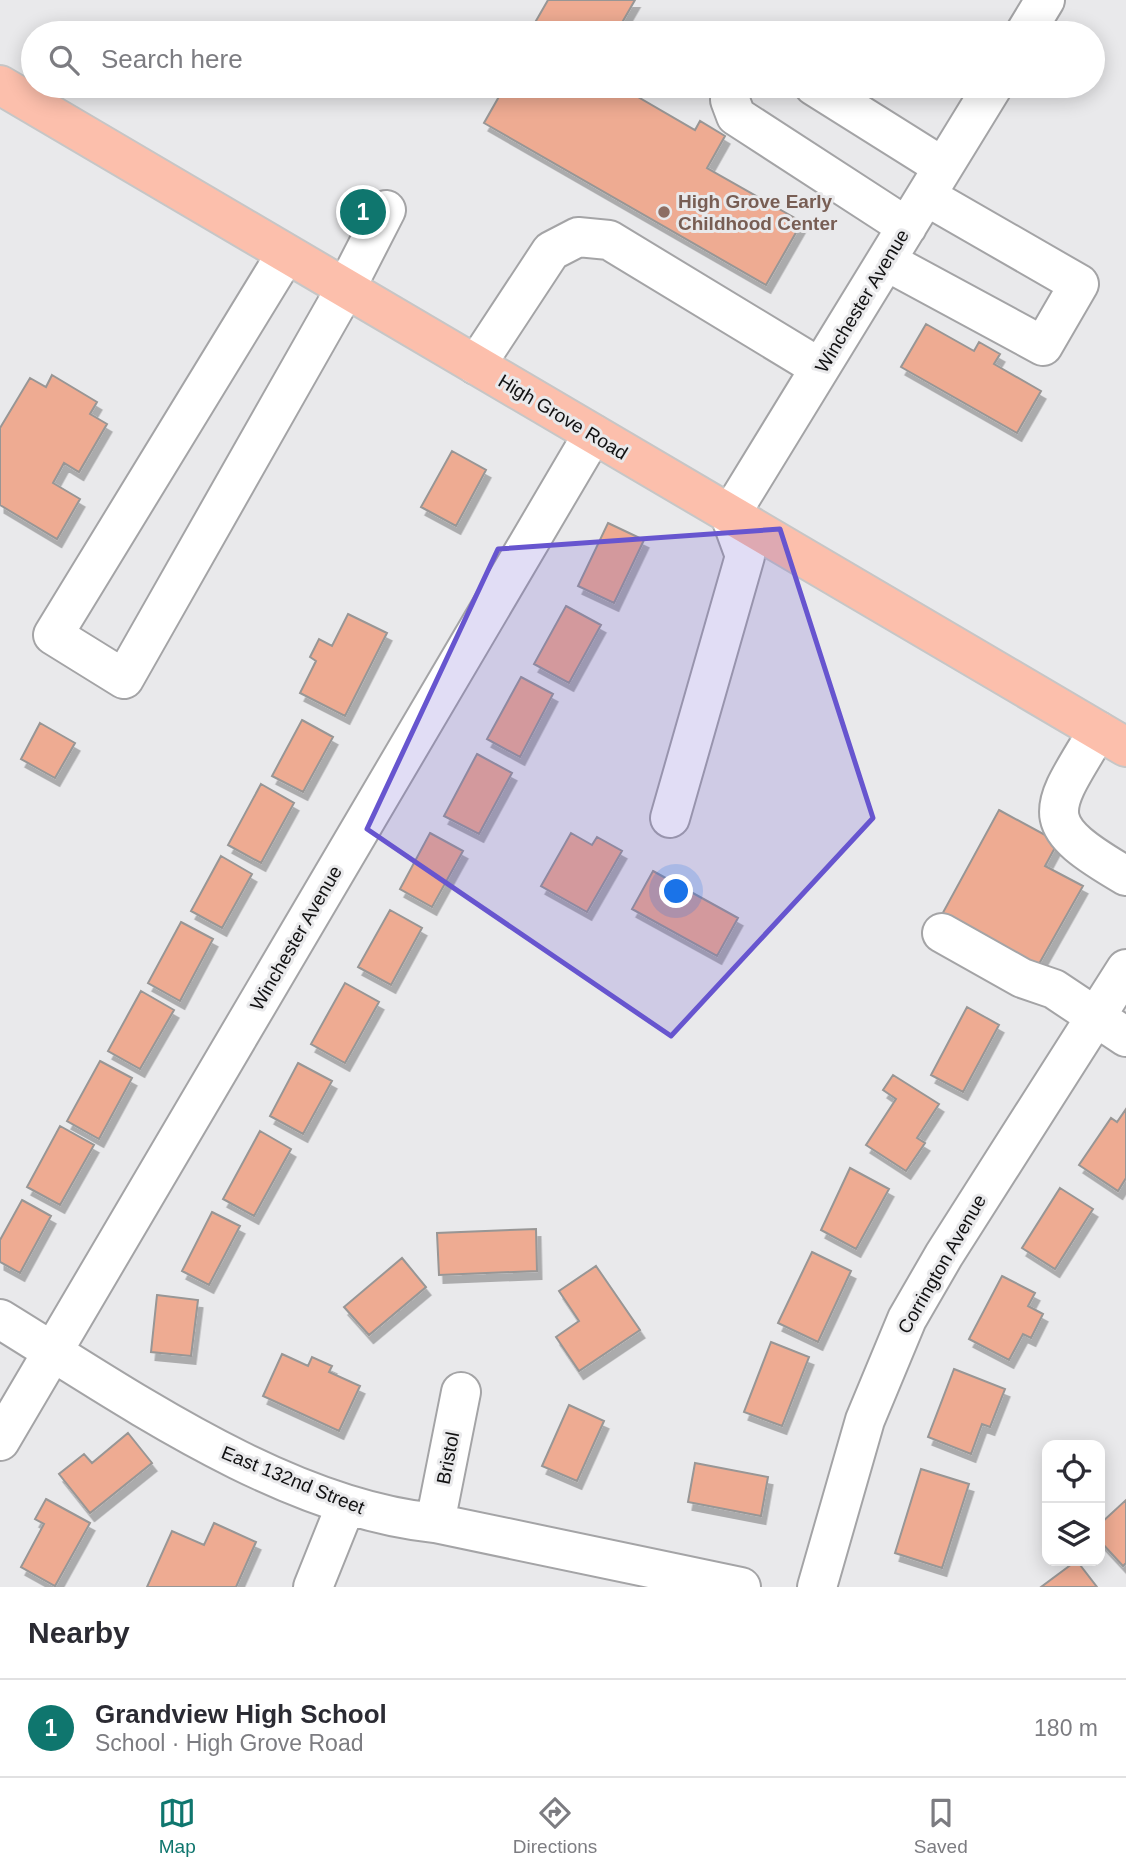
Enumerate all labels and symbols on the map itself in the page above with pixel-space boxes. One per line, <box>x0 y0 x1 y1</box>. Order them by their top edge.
pin: 1 <box>340 186 386 238</box>
place label: High Grove Early Childhood Center <box>678 191 838 234</box>
marker: High Grove Early Childhood Center <box>656 204 672 220</box>
street label: Winchester Avenue <box>811 226 913 376</box>
street label: High Grove Road <box>495 370 631 464</box>
street label: Winchester Avenue <box>246 862 346 1014</box>
your location <box>659 874 693 908</box>
street label: Corrington Avenue <box>894 1191 990 1337</box>
street label: Bristol <box>433 1430 463 1486</box>
street label: East 132nd Street <box>219 1442 368 1518</box>

